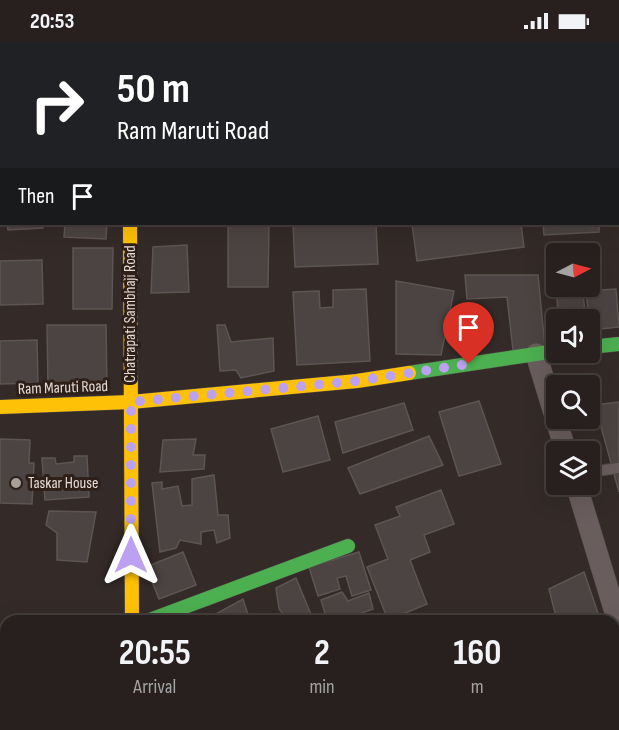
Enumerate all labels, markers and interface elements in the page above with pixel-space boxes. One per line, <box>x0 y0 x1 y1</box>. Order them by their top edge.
text: 20:53 <box>30 8 74 35</box>
text: 50 m <box>117 64 190 115</box>
icon: right <box>18 66 96 144</box>
text: Ram Maruti Road <box>117 115 269 147</box>
icon: arrive <box>66 180 99 213</box>
text: Then <box>18 183 54 210</box>
north arrow <box>546 243 600 297</box>
map controls <box>546 243 600 495</box>
street label: Chatrapati Sambhaji Road <box>121 245 140 383</box>
pin <box>443 302 494 364</box>
button: sound <box>546 309 600 363</box>
icon: arrive <box>452 311 485 344</box>
button: search <box>546 375 600 429</box>
street label: Ram Maruti Road <box>18 377 108 399</box>
button: layers <box>546 441 600 495</box>
place label: Taskar House <box>28 474 98 493</box>
marker: Taskar House <box>9 476 23 490</box>
position arrow <box>99 523 163 587</box>
text: 20:55 <box>119 632 191 675</box>
text: 2 <box>314 632 330 675</box>
text: 160 <box>453 632 501 675</box>
text: Arrival <box>133 675 176 699</box>
text: min <box>309 675 335 699</box>
text: m <box>471 675 484 699</box>

